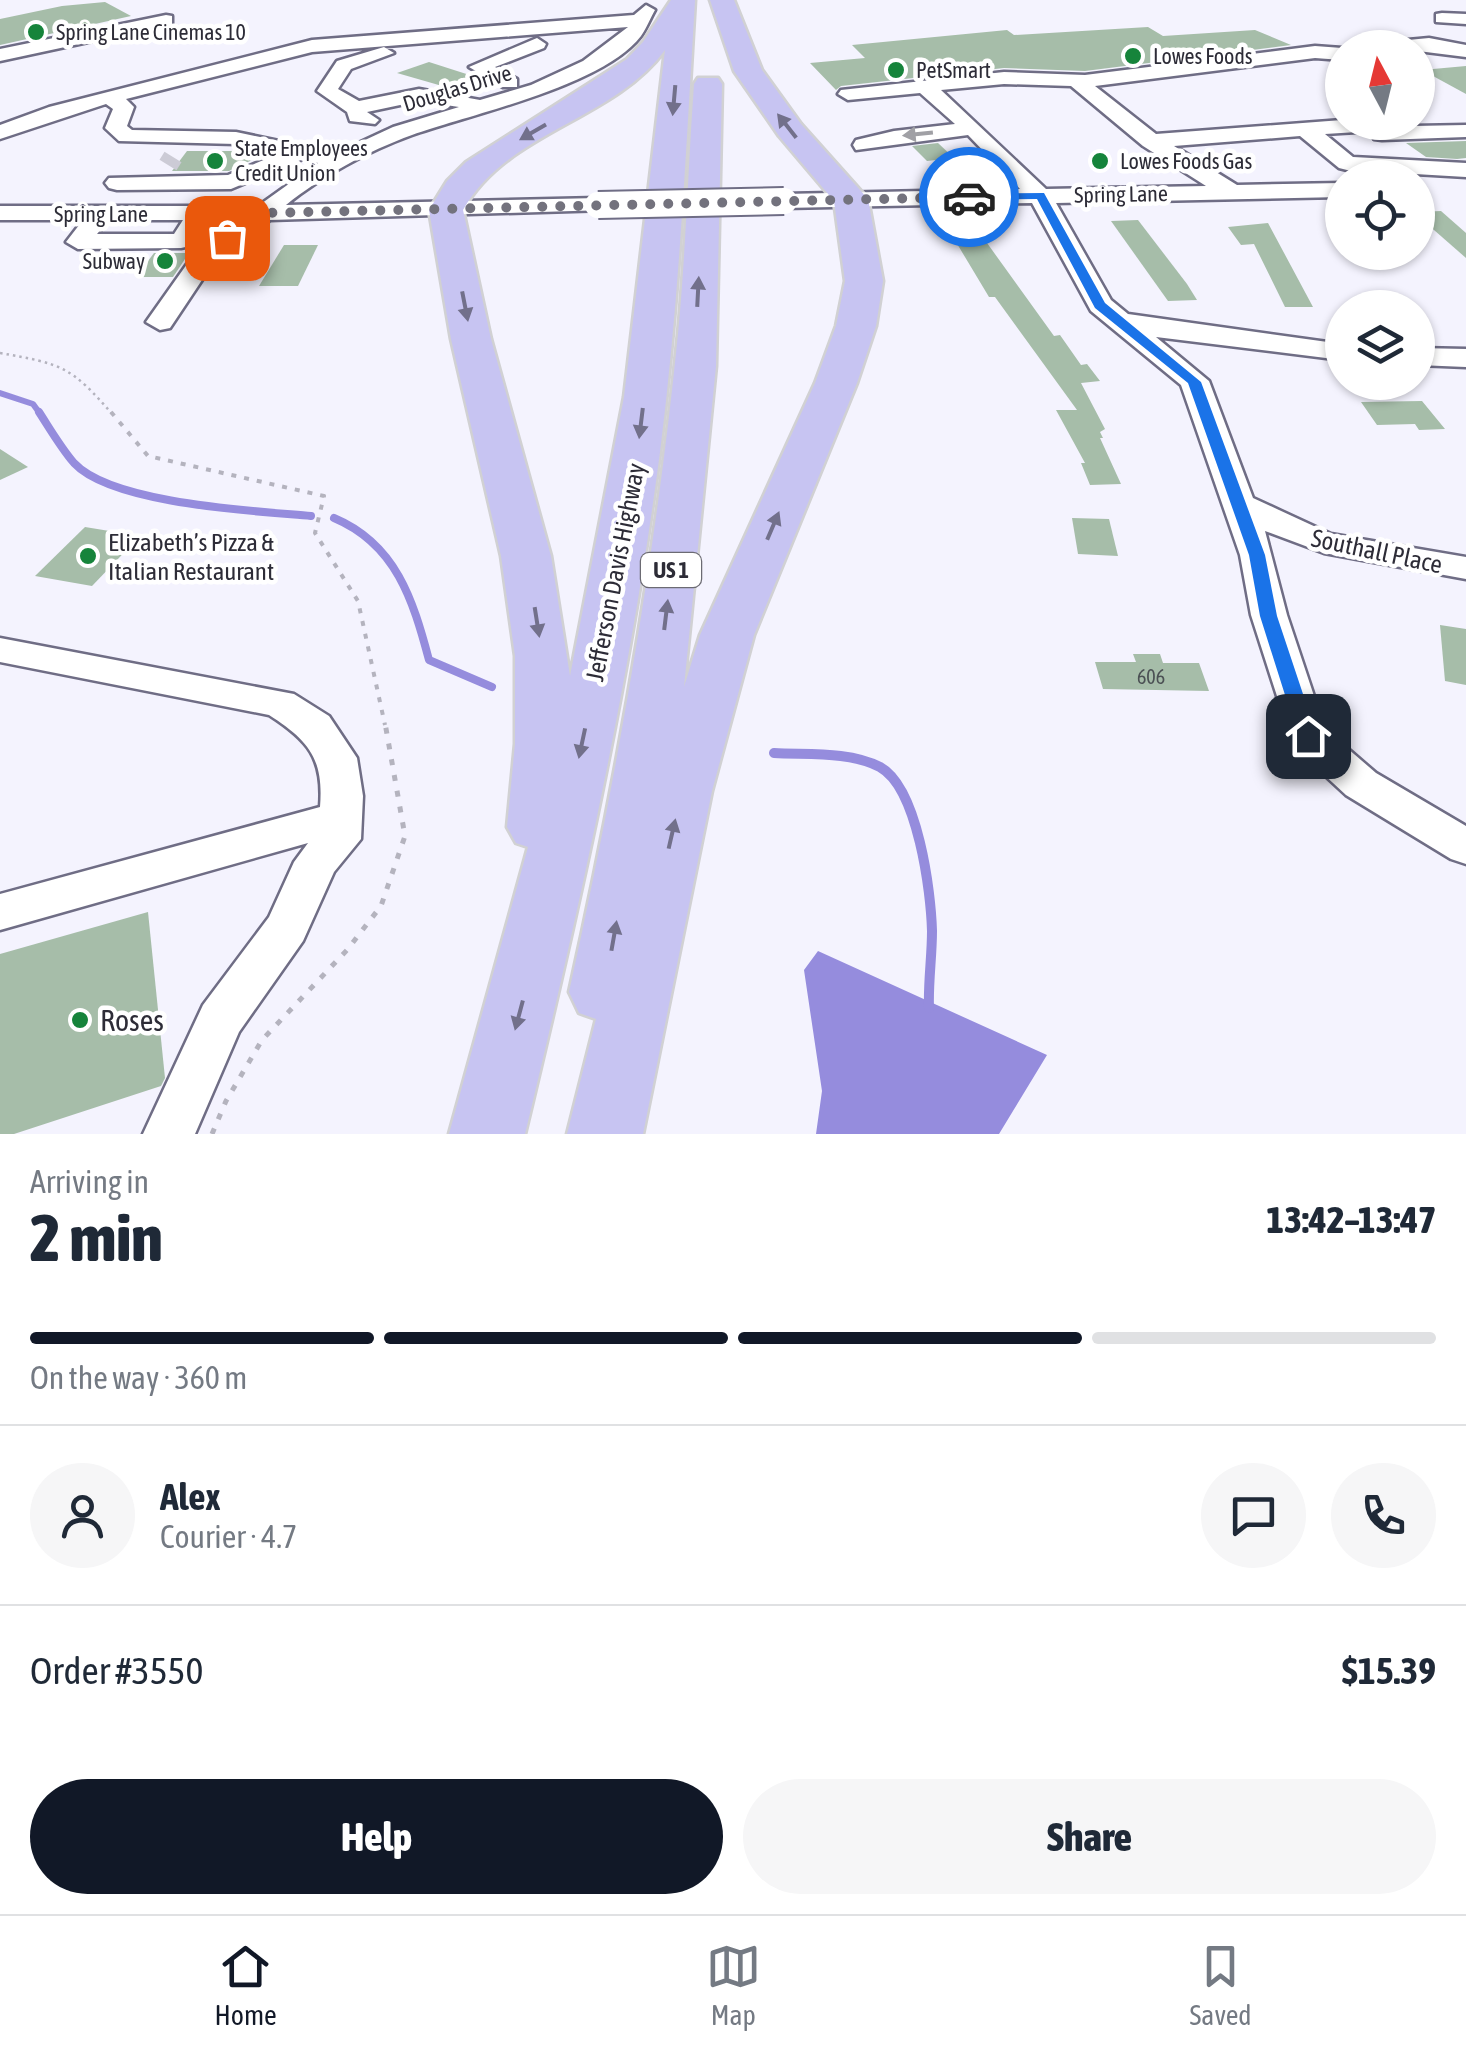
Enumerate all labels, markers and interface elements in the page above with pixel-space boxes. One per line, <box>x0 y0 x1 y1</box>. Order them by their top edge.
place label: Spring Lane Cinemas 10 <box>56 19 246 45</box>
marker: Spring Lane Cinemas 10 <box>25 21 47 43</box>
north arrow <box>1325 30 1435 140</box>
map controls <box>1325 30 1435 400</box>
place label: Lowes Foods <box>1153 43 1253 69</box>
marker: Lowes Foods <box>1122 45 1144 67</box>
place label: PetSmart <box>916 57 991 83</box>
street label: Douglas Drive <box>400 59 514 117</box>
marker: PetSmart <box>885 59 907 81</box>
one-way arrow <box>666 85 682 116</box>
one-way arrow <box>777 113 798 139</box>
one-way arrow <box>519 124 548 141</box>
one-way arrow <box>902 126 933 142</box>
place label: State Employees Credit Union <box>235 135 368 186</box>
courier <box>919 147 1019 247</box>
place label: Lowes Foods Gas <box>1120 148 1253 174</box>
marker: State Employees Credit Union <box>204 150 226 172</box>
marker: Lowes Foods Gas <box>1089 150 1111 172</box>
button: locate <box>1325 160 1435 270</box>
icon: car <box>942 170 997 225</box>
street label: Spring Lane <box>1074 180 1168 208</box>
pin <box>185 196 270 281</box>
street label: Spring Lane <box>54 201 148 227</box>
icon: bag <box>200 211 255 266</box>
place label: Subway <box>83 248 145 274</box>
marker: Subway <box>154 250 176 272</box>
one-way arrow <box>691 275 707 307</box>
one-way arrow <box>457 290 473 321</box>
button: layers <box>1325 290 1435 400</box>
one-way arrow <box>633 408 649 440</box>
street label: Jefferson Davis Highway <box>580 461 650 683</box>
one-way arrow <box>765 511 781 541</box>
street label: Southall Place <box>1309 523 1445 579</box>
place label: Elizabeth’s Pizza & Italian Restaurant <box>108 528 274 585</box>
marker: Elizabeth’s Pizza & Italian Restaurant <box>77 545 99 567</box>
road number: US 1 <box>641 553 701 587</box>
one-way arrow <box>658 598 674 630</box>
one-way arrow <box>530 607 545 638</box>
house number: 606 <box>1137 665 1165 688</box>
pin <box>1266 694 1351 779</box>
icon: home <box>1281 709 1336 764</box>
one-way arrow <box>574 728 589 759</box>
one-way arrow <box>665 818 680 849</box>
one-way arrow <box>607 919 622 951</box>
one-way arrow <box>510 1000 526 1031</box>
place label: Roses <box>100 1003 164 1037</box>
marker: Roses <box>69 1009 91 1031</box>
text: Arriving in <box>30 1163 149 1200</box>
text: 13:42–13:47 <box>1266 1198 1436 1241</box>
text: 2 min <box>30 1200 163 1275</box>
text: On the way · 360 m <box>30 1359 247 1396</box>
button: person <box>30 1463 135 1568</box>
button: chat <box>1201 1463 1306 1568</box>
button: phone <box>1331 1463 1436 1568</box>
text: Alex <box>160 1475 221 1518</box>
text: Courier · 4.7 <box>160 1518 297 1555</box>
text: Order #3550 <box>30 1649 203 1692</box>
text: $15.39 <box>1342 1649 1436 1692</box>
button: Help <box>30 1779 723 1894</box>
button: Share <box>743 1779 1436 1894</box>
tab: Home <box>214 1939 277 2031</box>
tab: Map <box>706 1939 761 2031</box>
tab: Saved <box>1190 1939 1252 2031</box>

